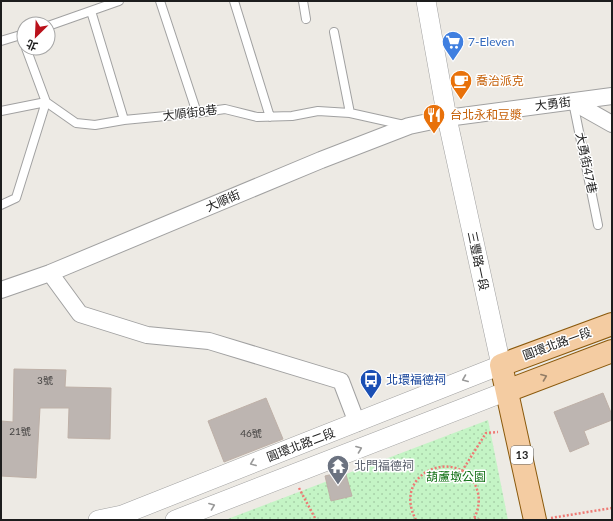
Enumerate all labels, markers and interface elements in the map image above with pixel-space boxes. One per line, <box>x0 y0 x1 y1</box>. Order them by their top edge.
north arrow <box>16 16 56 56</box>
supermarket icon: 7-Eleven <box>440 29 466 62</box>
place label: 7-Eleven <box>468 34 514 49</box>
text: 北 <box>24 37 39 54</box>
cafe icon: 喬治派克 <box>448 68 474 101</box>
place label: 喬治派克 <box>476 73 524 88</box>
street label: 大勇街 <box>534 94 572 113</box>
street label: 大順街8巷 <box>162 102 218 123</box>
restaurant icon: 台北永和豆漿 <box>421 102 447 135</box>
place label: 台北永和豆漿 <box>450 107 522 122</box>
street label: 大勇街47巷 <box>573 131 600 195</box>
street label: 大順街 <box>203 187 242 214</box>
street label: 三豐路一段 <box>465 230 492 292</box>
street label: 圓環北路一段 <box>520 324 593 363</box>
bus stop icon: 北環福德祠 <box>358 367 384 400</box>
place label: 北環福德祠 <box>386 372 446 387</box>
house number: 3號 <box>37 374 53 386</box>
one-way arrow <box>540 374 547 382</box>
one-way arrow <box>462 375 469 383</box>
house number: 21號 <box>9 425 31 437</box>
street label: 圓環北路二段 <box>265 425 337 464</box>
house number: 46號 <box>240 427 262 439</box>
one-way arrow <box>356 446 363 454</box>
road number: 13 <box>511 446 533 464</box>
temple icon: 北門福德祠 <box>325 453 351 486</box>
place label: 北門福德祠 <box>354 458 414 473</box>
one-way arrow <box>250 459 257 467</box>
park label: 葫蘆墩公園 <box>426 469 486 484</box>
one-way arrow <box>208 503 215 511</box>

